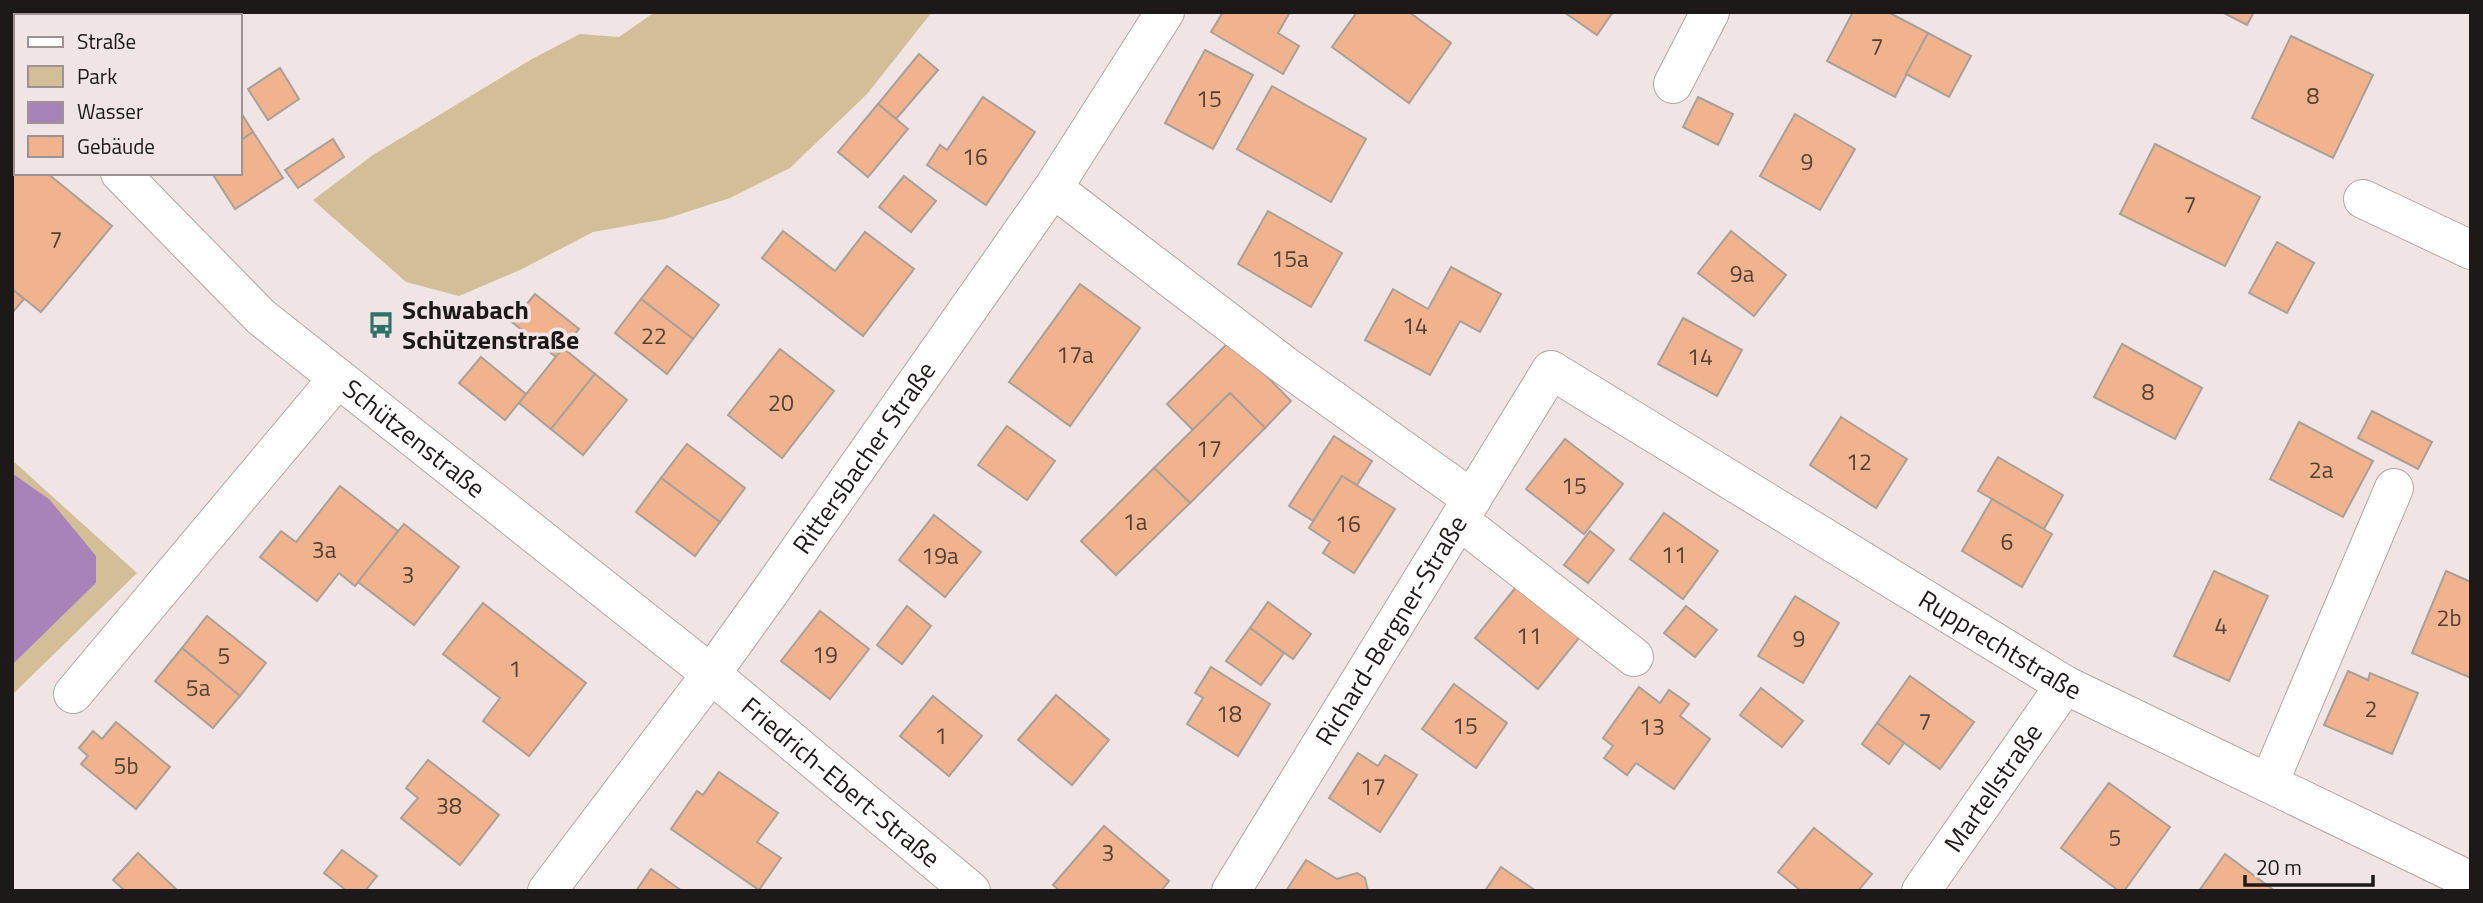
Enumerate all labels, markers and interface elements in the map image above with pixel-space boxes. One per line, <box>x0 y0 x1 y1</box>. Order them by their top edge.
legend <box>14 14 242 175</box>
text: Straße <box>77 25 136 57</box>
house number: 7 <box>1871 29 1883 64</box>
text: Park <box>77 60 117 92</box>
house number: 8 <box>2307 78 2320 113</box>
house number: 15 <box>1196 81 1222 116</box>
text: Wasser <box>77 95 143 127</box>
text: Gebäude <box>77 130 155 162</box>
house number: 16 <box>962 139 988 174</box>
house number: 9 <box>1801 144 1813 179</box>
house number: 7 <box>2184 187 2196 222</box>
house number: 7 <box>50 222 62 257</box>
house number: 15a <box>1271 241 1309 276</box>
house number: 9a <box>1730 256 1755 291</box>
place label: Schwabach Schützenstraße <box>402 290 579 359</box>
house number: 14 <box>1402 308 1428 343</box>
bus stop icon: Schwabach Schützenstraße <box>366 310 396 340</box>
house number: 22 <box>641 318 667 353</box>
house number: 17a <box>1056 337 1094 372</box>
house number: 14 <box>1687 339 1713 374</box>
street label: Rittersbacher Straße <box>782 353 945 562</box>
street label: Schützenstraße <box>335 369 494 507</box>
house number: 8 <box>2142 374 2155 409</box>
house number: 20 <box>768 385 794 420</box>
house number: 17 <box>1196 431 1222 466</box>
house number: 12 <box>1846 444 1872 479</box>
house number: 2a <box>2309 452 2334 487</box>
house number: 15 <box>1561 468 1587 503</box>
house number: 1a <box>1123 504 1148 539</box>
house number: 16 <box>1335 506 1361 541</box>
street label: Richard-Bergner-Straße <box>1305 507 1476 753</box>
house number: 6 <box>2001 524 2013 559</box>
house number: 3a <box>312 532 337 567</box>
house number: 11 <box>1661 537 1687 572</box>
house number: 19a <box>921 538 959 573</box>
house number: 3 <box>402 557 414 592</box>
street label: Rupprechtstraße <box>1911 580 2088 709</box>
house number: 2b <box>2437 600 2461 635</box>
house number: 4 <box>2215 608 2227 643</box>
house number: 11 <box>1516 618 1542 653</box>
house number: 9 <box>1793 621 1805 656</box>
house number: 19 <box>812 637 838 672</box>
house number: 5 <box>218 638 230 673</box>
house number: 1 <box>509 651 521 686</box>
house number: 5a <box>186 670 211 705</box>
street label: Friedrich-Ebert-Straße <box>733 687 949 877</box>
house number: 2 <box>2365 691 2377 726</box>
house number: 18 <box>1216 696 1242 731</box>
house number: 7 <box>1919 704 1931 739</box>
house number: 15 <box>1452 708 1478 743</box>
house number: 13 <box>1639 709 1665 744</box>
street label: Martellstraße <box>1934 715 2052 860</box>
house number: 1 <box>935 718 947 753</box>
house number: 5b <box>114 748 138 783</box>
house number: 17 <box>1360 769 1386 804</box>
house number: 38 <box>436 788 462 823</box>
house number: 5 <box>2109 820 2121 855</box>
house number: 3 <box>1102 835 1114 870</box>
scale bar <box>2245 844 2373 888</box>
text: 20 m <box>2256 851 2302 883</box>

